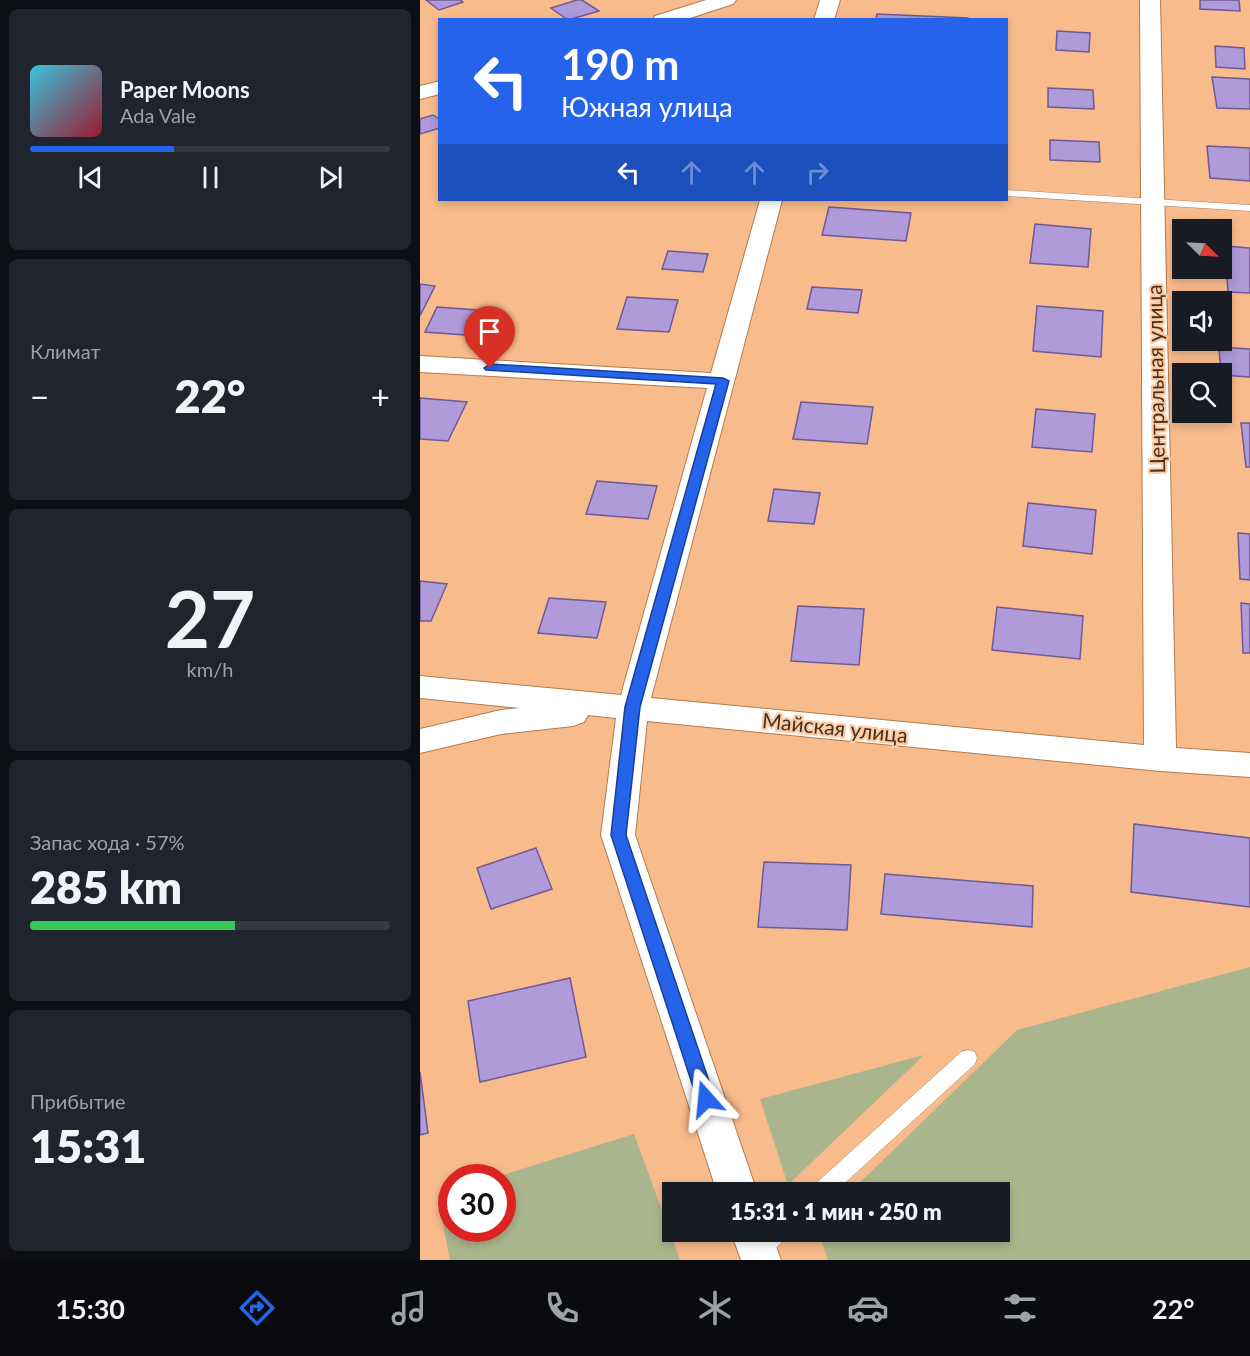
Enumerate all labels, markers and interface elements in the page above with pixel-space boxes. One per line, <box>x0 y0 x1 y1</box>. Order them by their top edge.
text: 190 m <box>561 39 679 89</box>
icon: left <box>462 42 540 120</box>
text: Paper Moons <box>120 76 250 103</box>
text: Южная улица <box>561 90 733 123</box>
text: Ada Vale <box>120 103 196 127</box>
icon: left <box>612 156 645 189</box>
icon: ahead <box>675 156 708 189</box>
icon: ahead <box>738 156 771 189</box>
icon: right <box>801 156 834 189</box>
icon: previous <box>74 161 107 194</box>
icon: pause <box>194 161 227 194</box>
icon: next <box>314 161 347 194</box>
north arrow <box>1172 219 1232 279</box>
map controls <box>1172 219 1232 423</box>
street label: Центральная улица <box>1141 284 1169 474</box>
button: sound <box>1172 291 1232 351</box>
pin <box>464 306 515 368</box>
icon: arrive <box>473 315 506 348</box>
text: Климат <box>30 339 101 363</box>
button: search <box>1172 363 1232 423</box>
text: 22° <box>175 369 245 423</box>
text: − <box>30 376 49 416</box>
text: + <box>371 376 390 416</box>
text: 27 <box>165 571 255 665</box>
text: km/h <box>187 657 233 681</box>
street label: Майская улица <box>761 707 909 747</box>
text: Запас хода · 57% <box>30 830 185 854</box>
text: 285 km <box>30 860 182 914</box>
position arrow <box>674 1067 738 1131</box>
text: Прибытие <box>30 1089 126 1113</box>
text: 15:31 <box>30 1119 146 1173</box>
speed limit sign: 30 <box>438 1164 516 1242</box>
text: 15:31 · 1 мин · 250 m <box>730 1198 942 1225</box>
icon: directions <box>236 1287 278 1329</box>
icon: music <box>388 1287 430 1329</box>
icon: phone <box>541 1287 583 1329</box>
icon: climate <box>694 1287 736 1329</box>
icon: car <box>847 1287 889 1329</box>
icon: filters <box>999 1287 1041 1329</box>
text: 15:30 <box>55 1292 125 1325</box>
text: 22° <box>1152 1292 1195 1325</box>

